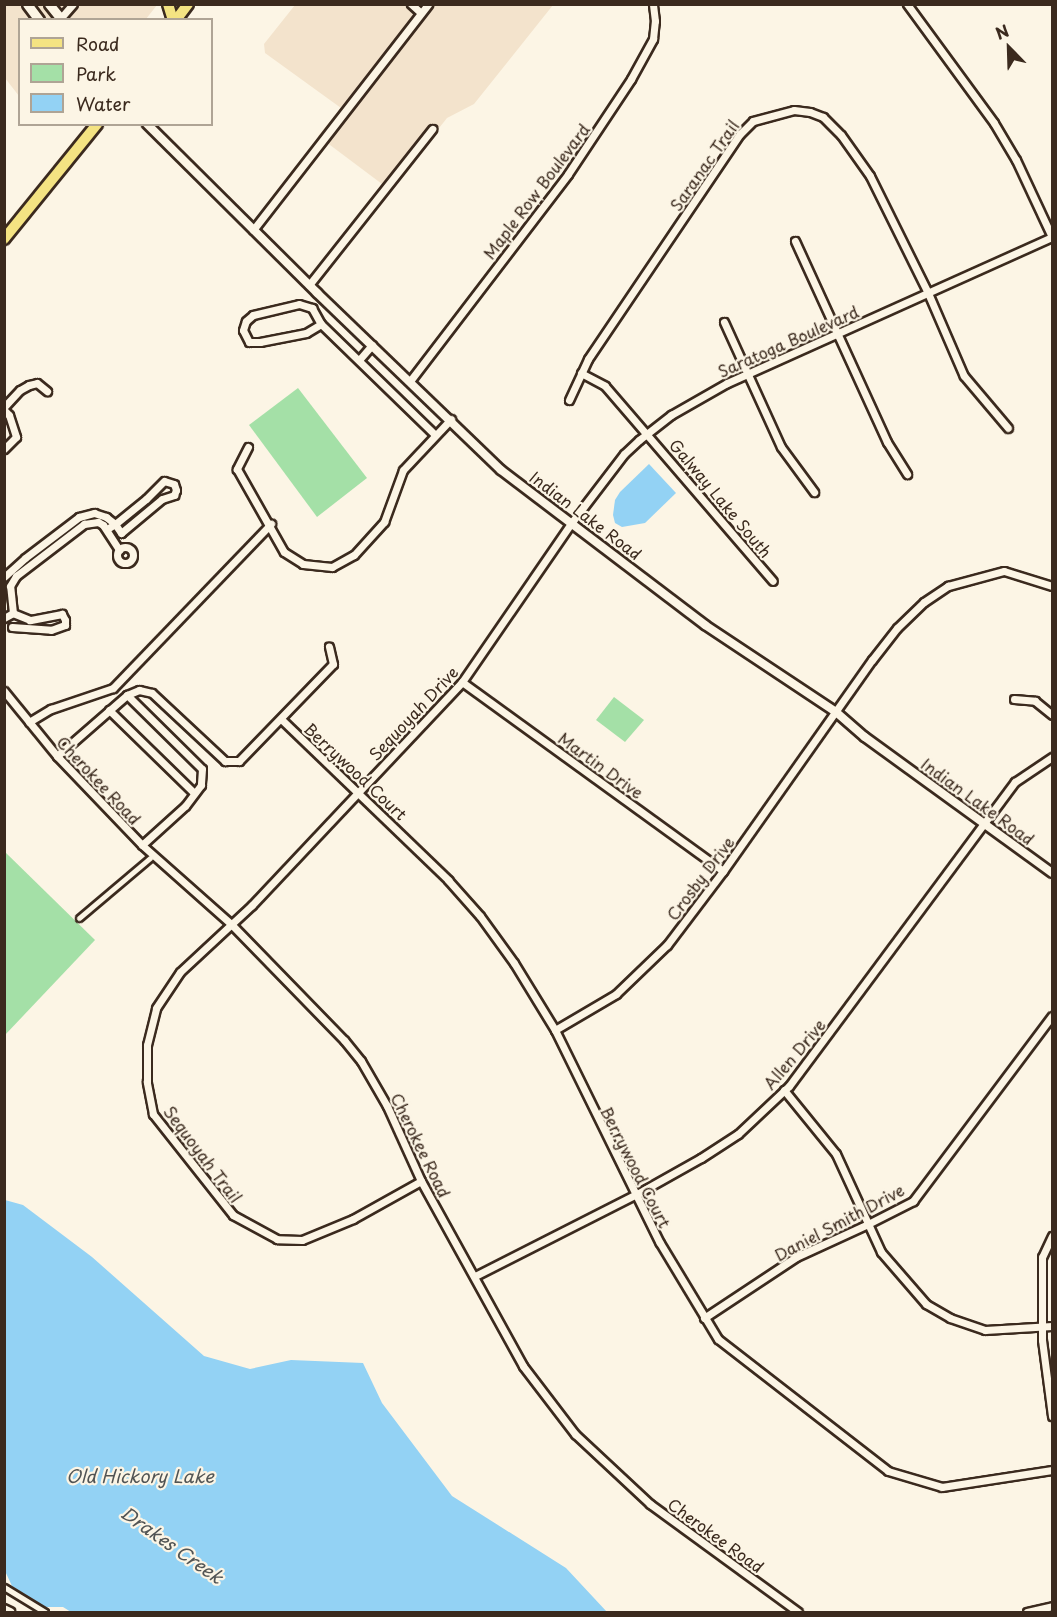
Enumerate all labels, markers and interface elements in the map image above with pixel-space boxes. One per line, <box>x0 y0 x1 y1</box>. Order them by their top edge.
legend <box>18 18 213 126</box>
north arrow <box>979 18 1039 78</box>
text: N <box>991 18 1012 45</box>
text: Road <box>76 30 120 57</box>
text: Park <box>76 60 116 87</box>
text: Water <box>76 90 130 117</box>
street label: Saranac Trail <box>666 116 742 214</box>
street label: Maple Row Boulevard <box>478 119 594 263</box>
street label: Saratoga Boulevard <box>714 301 862 381</box>
street label: Galway Lake South <box>666 434 776 562</box>
street label: Indian Lake Road <box>527 467 645 563</box>
street label: Sequoyah Drive <box>364 662 462 764</box>
street label: Berrywood Court <box>301 719 411 823</box>
street label: Martin Drive <box>555 728 647 802</box>
street label: Cherokee Road <box>53 731 145 829</box>
street label: Indian Lake Road <box>918 754 1038 848</box>
street label: Crosby Drive <box>662 832 738 924</box>
street label: Allen Drive <box>759 1015 829 1093</box>
street label: Cherokee Road <box>387 1089 455 1201</box>
street label: Sequoyah Trail <box>160 1102 246 1206</box>
street label: Berrywood Court <box>597 1103 675 1231</box>
street label: Daniel Smith Drive <box>770 1179 908 1265</box>
water label: Old Hickory Lake <box>65 1465 215 1487</box>
street label: Cherokee Road <box>664 1493 768 1577</box>
water label: Drakes Creek <box>116 1501 228 1589</box>

